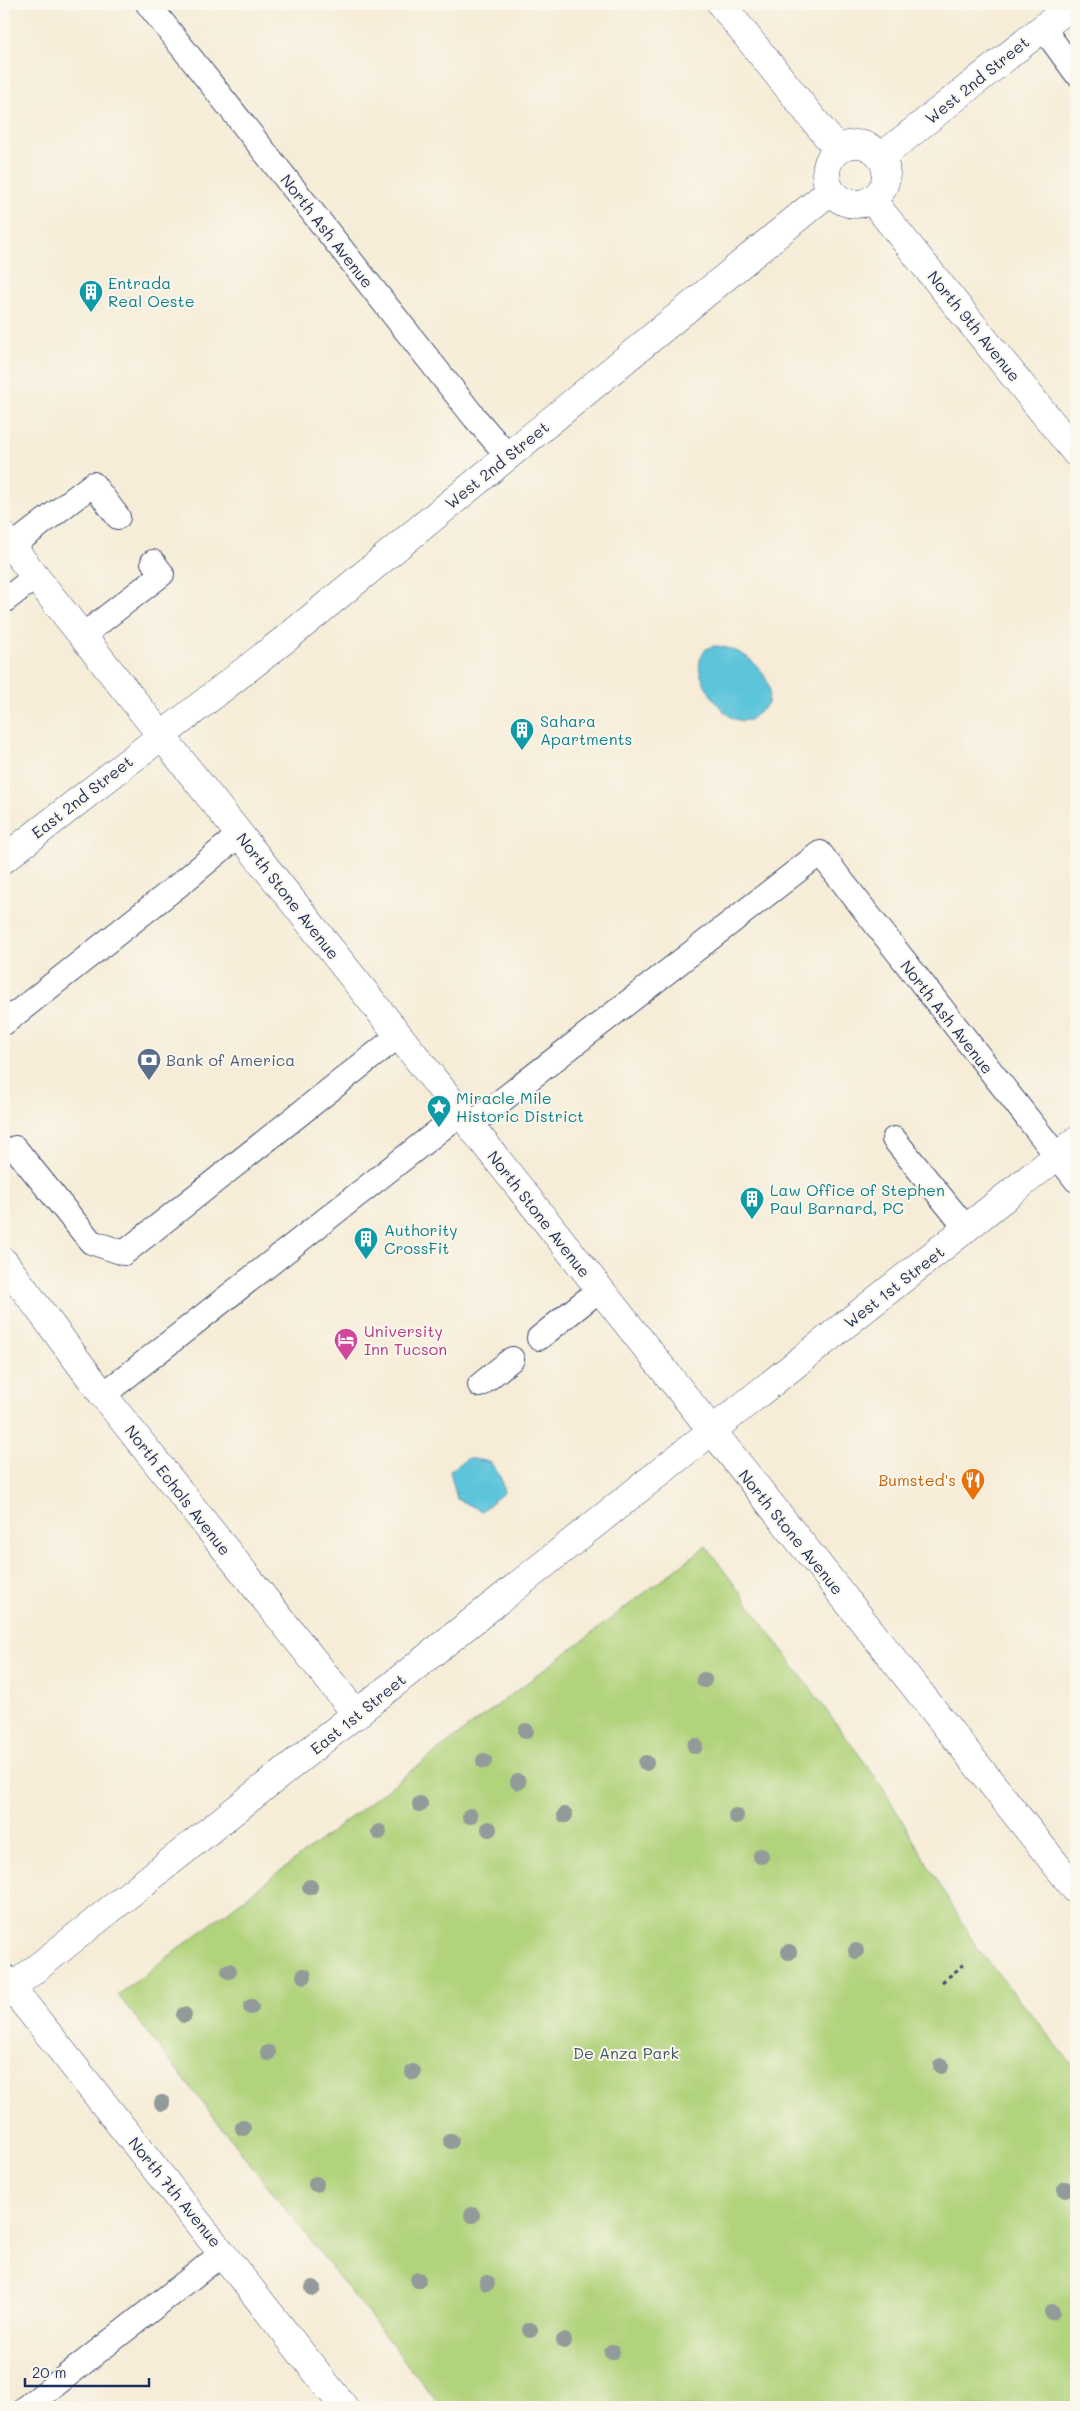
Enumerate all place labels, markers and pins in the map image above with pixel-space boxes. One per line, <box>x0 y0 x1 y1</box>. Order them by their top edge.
place label: Entrada Real Oeste <box>108 272 195 311</box>
building icon: Entrada Real Oeste <box>78 279 104 313</box>
place label: Sahara Apartments <box>540 710 632 749</box>
building icon: Sahara Apartments <box>509 717 535 751</box>
bank icon: Bank of America <box>136 1047 162 1081</box>
place label: Bank of America <box>166 1049 295 1070</box>
place label: Miracle Mile Historic District <box>456 1087 584 1126</box>
place icon: Miracle Mile Historic District <box>426 1094 452 1128</box>
place label: Law Office of Stephen Paul Barnard, PC <box>770 1179 945 1218</box>
building icon: Law Office of Stephen Paul Barnard, PC <box>739 1186 765 1220</box>
place label: Authority CrossFit <box>384 1219 458 1258</box>
building icon: Authority CrossFit <box>353 1226 379 1260</box>
place label: University Inn Tucson <box>364 1320 447 1359</box>
hotel icon: University Inn Tucson <box>333 1327 359 1361</box>
restaurant icon: Bumsted's <box>960 1467 986 1501</box>
place label: Bumsted's <box>878 1469 956 1490</box>

